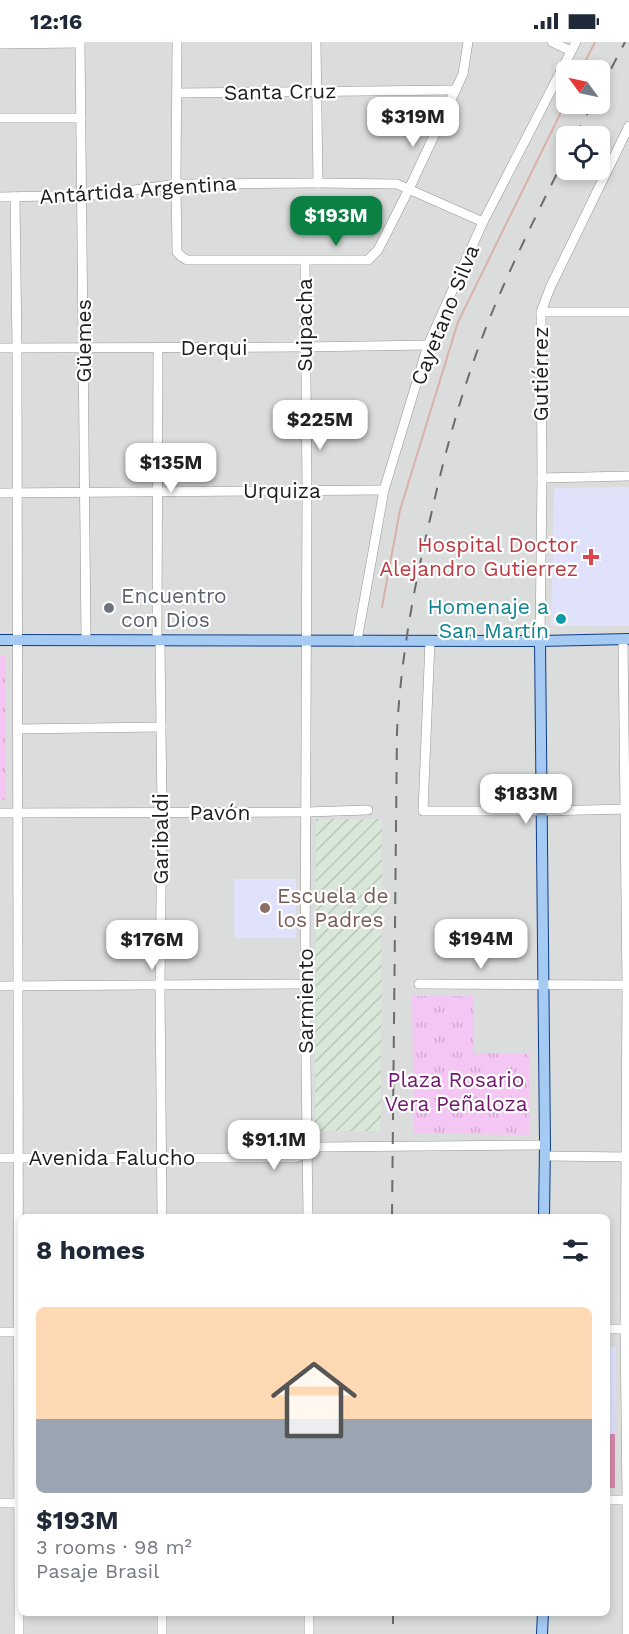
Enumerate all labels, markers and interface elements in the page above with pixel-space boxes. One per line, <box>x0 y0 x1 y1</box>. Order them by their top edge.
text: 12:16 <box>30 9 82 34</box>
north arrow <box>556 60 610 114</box>
map controls <box>556 60 610 180</box>
street label: Santa Cruz <box>224 78 336 105</box>
pin: $319M <box>371 97 455 148</box>
text: $319M <box>381 104 445 128</box>
button: locate <box>556 126 610 180</box>
street label: Antártida Argentina <box>38 170 238 209</box>
pin: $193M <box>294 196 378 247</box>
text: $193M <box>304 203 368 227</box>
street label: Cayetano Silva <box>405 241 484 389</box>
street label: Suipacha <box>292 278 317 372</box>
street label: Güemes <box>71 299 96 383</box>
street label: Gutiérrez <box>528 327 553 421</box>
street label: Derqui <box>180 335 248 360</box>
pin: $225M <box>278 400 362 451</box>
text: $225M <box>287 407 353 431</box>
pin: $135M <box>129 443 213 494</box>
text: $135M <box>139 450 203 474</box>
street label: Urquiza <box>243 478 321 503</box>
place label: Hospital Doctor Alejandro Gutierrez <box>379 532 578 581</box>
marker: Hospital Doctor Alejandro Gutierrez <box>582 548 600 566</box>
place label: Encuentro con Dios <box>121 583 227 632</box>
place label: Homenaje a San Martín <box>427 594 549 643</box>
marker: Encuentro con Dios <box>102 601 116 615</box>
marker: Homenaje a San Martín <box>554 612 568 626</box>
pin: $183M <box>484 774 568 825</box>
text: $183M <box>494 781 558 805</box>
street label: Garibaldi <box>148 793 173 885</box>
street label: Pavón <box>190 800 250 825</box>
place label: Escuela de los Padres <box>277 883 389 932</box>
marker: Escuela de los Padres <box>258 901 272 915</box>
pin: $194M <box>439 919 523 970</box>
pin: $176M <box>110 920 194 971</box>
text: $194M <box>449 926 513 950</box>
text: $176M <box>120 927 184 951</box>
street label: Sarmiento <box>293 948 318 1054</box>
park label: Plaza Rosario Vera Peñaloza <box>384 1067 528 1116</box>
pin: $91.1M <box>225 1120 323 1171</box>
text: $91.1M <box>242 1127 306 1151</box>
street label: Avenida Falucho <box>29 1145 195 1170</box>
icon: filters <box>559 1234 592 1267</box>
text: 8 homes <box>36 1235 145 1265</box>
icon: home <box>260 1346 368 1454</box>
text: $193M <box>36 1505 119 1535</box>
text: 3 rooms · 98 m² <box>36 1535 192 1559</box>
text: Pasaje Brasil <box>36 1559 159 1583</box>

